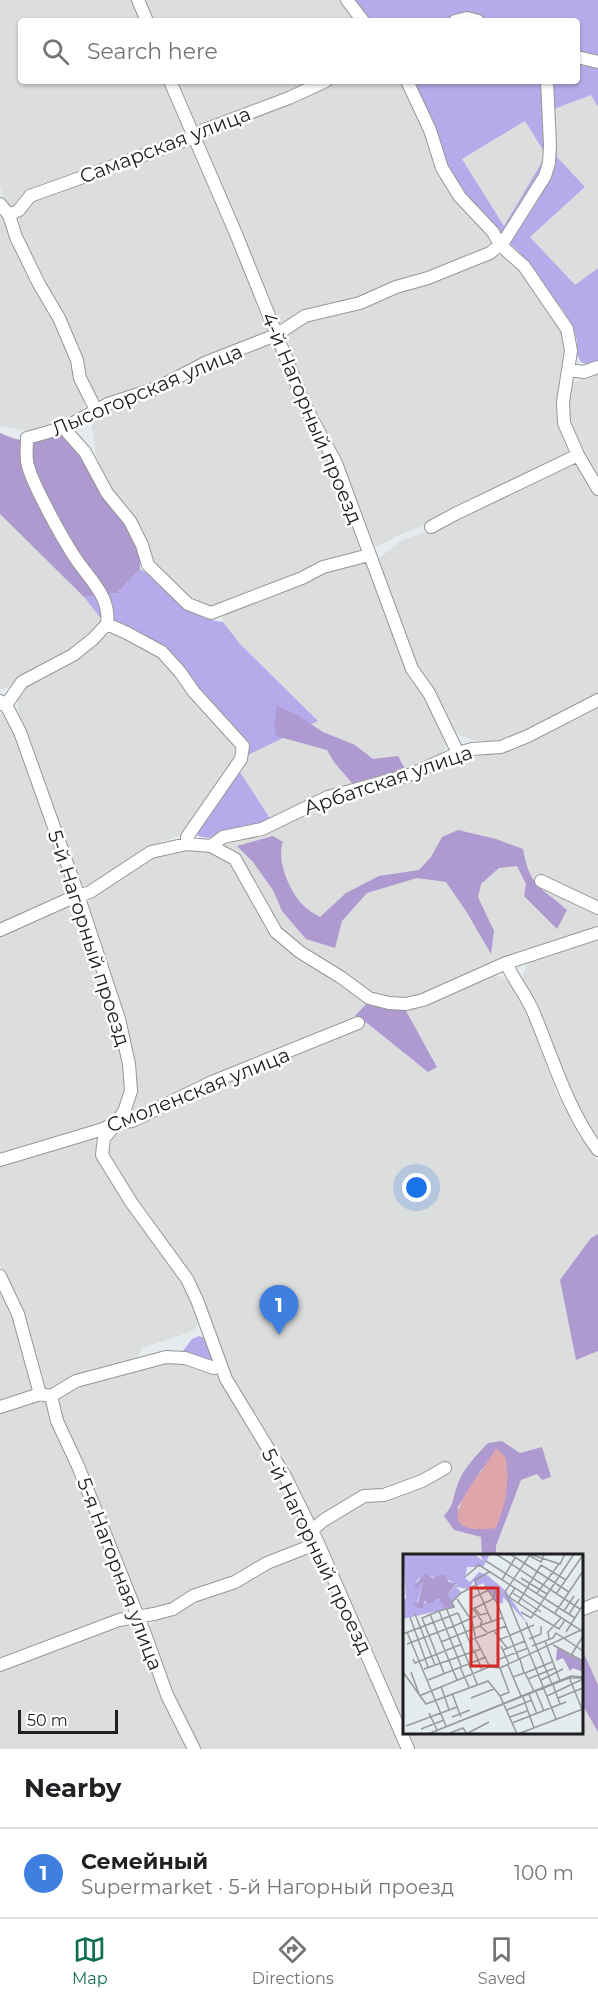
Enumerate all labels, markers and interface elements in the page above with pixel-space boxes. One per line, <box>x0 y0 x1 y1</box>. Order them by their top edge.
search box <box>18 18 580 84</box>
icon: search <box>39 35 72 68</box>
text: Search here <box>87 38 218 65</box>
street label: Самарская улица <box>76 101 254 189</box>
street label: 4-й Нагорный проезд <box>256 308 368 528</box>
street label: Лысогорская улица <box>48 339 246 441</box>
street label: Арбатская улица <box>301 740 475 820</box>
street label: 5-й Нагорный проезд <box>43 827 135 1049</box>
street label: Смоленская улица <box>103 1042 293 1138</box>
your location <box>402 1173 431 1202</box>
pin: 1 <box>260 1286 298 1335</box>
street label: 5-й Нагорный проезд <box>257 1444 377 1658</box>
street label: 5-я Нагорная улица <box>72 1474 168 1674</box>
inset map <box>403 1554 583 1734</box>
scale bar <box>18 1707 118 1734</box>
text: 50 m <box>27 1711 68 1730</box>
text: Nearby <box>24 1772 121 1804</box>
text: Семейный <box>81 1848 208 1875</box>
text: 1 <box>40 1861 47 1885</box>
text: 100 m <box>514 1861 574 1885</box>
text: Supermarket · 5-й Нагорный проезд <box>81 1875 454 1899</box>
tab: Map <box>72 1933 108 1988</box>
tab: Directions <box>252 1933 334 1988</box>
tab: Saved <box>478 1933 526 1988</box>

